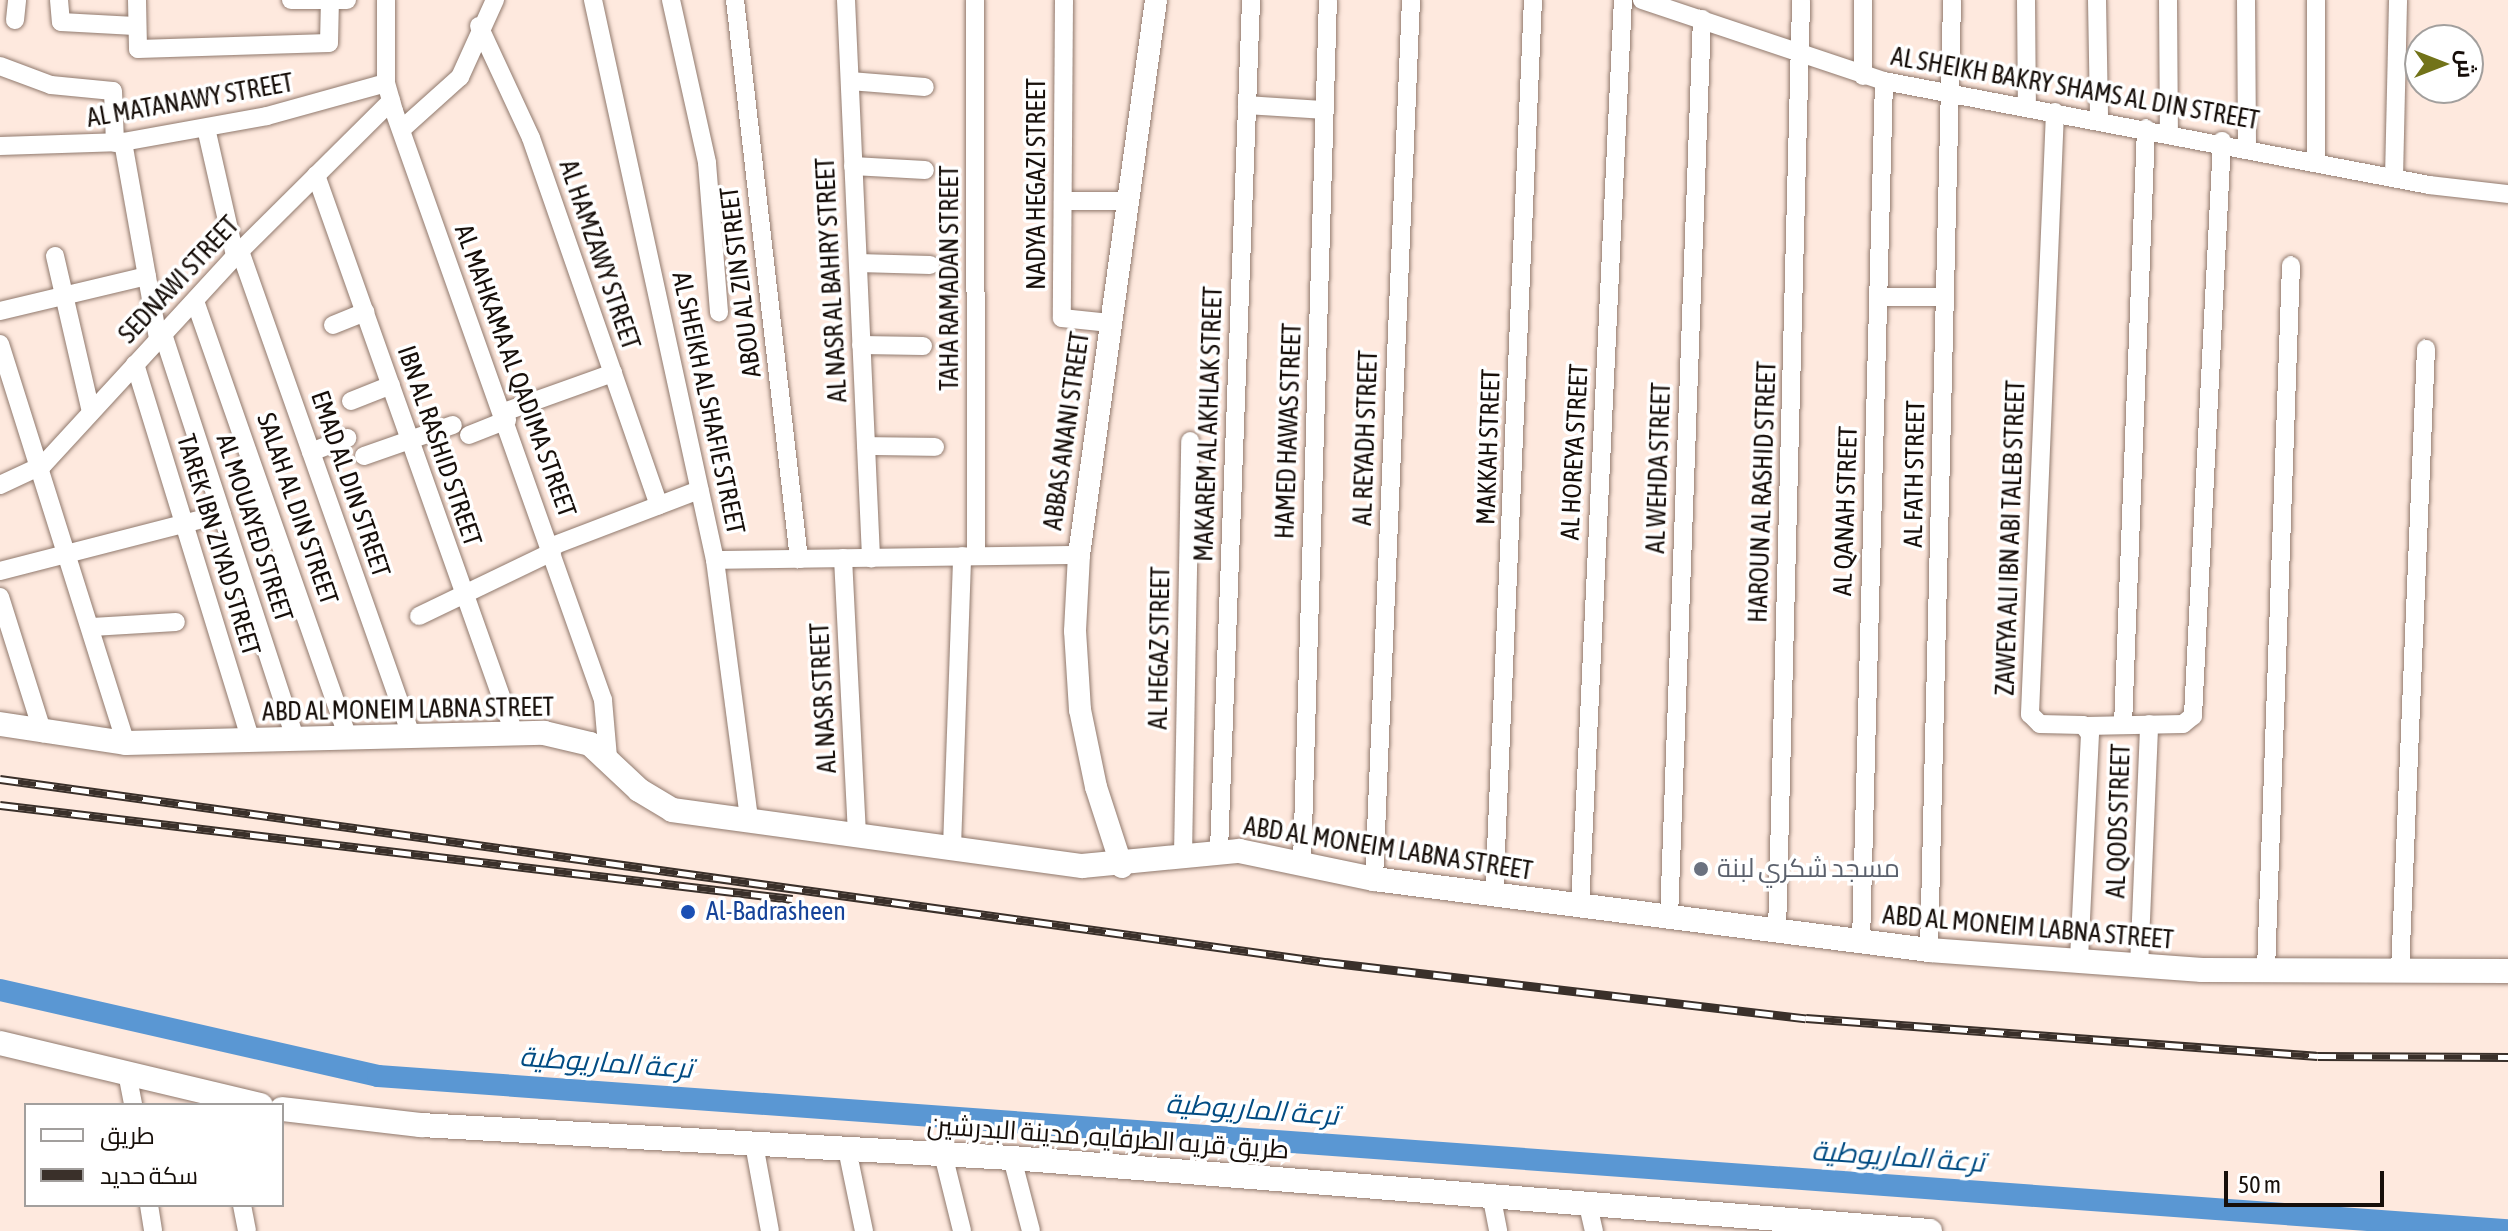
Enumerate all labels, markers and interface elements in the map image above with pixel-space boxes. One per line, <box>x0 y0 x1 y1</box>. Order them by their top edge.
north arrow <box>2404 24 2484 104</box>
street label: AL SHEIKH BAKRY SHAMS AL DIN STREET <box>1889 41 2261 137</box>
text: ش <box>2453 50 2479 78</box>
street label: AL MATANAWY STREET <box>84 67 296 135</box>
street label: NADYA HEGAZI STREET <box>1021 78 1053 290</box>
street label: AL HAMZAWY STREET <box>552 156 646 354</box>
street label: AL NASR AL BAHRY STREET <box>810 157 854 403</box>
street label: TAHA RAMADAN STREET <box>934 165 966 391</box>
street label: ABOU AL ZIN STREET <box>714 185 768 379</box>
street label: SEDNAWI STREET <box>112 210 246 350</box>
street label: AL MAHKAMA AL QADIMA STREET <box>448 221 582 521</box>
street label: AL SHEIKH AL SHAFIE STREET <box>665 269 751 537</box>
street label: MAKAREM AL AKHLAK STREET <box>1189 286 1229 562</box>
street label: HAMED HAWAS STREET <box>1270 322 1308 540</box>
street label: ABBAS ANANI STREET <box>1038 330 1096 532</box>
street label: IBN AL RASHID STREET <box>390 342 488 550</box>
street label: AL REYADH STREET <box>1347 350 1385 526</box>
street label: HAROUN AL RASHID STREET <box>1743 361 1783 623</box>
street label: AL HOREYA STREET <box>1555 363 1595 541</box>
street label: MAKKAH STREET <box>1471 369 1507 525</box>
street label: ZAWEYA ALI IBN ABI TALEB STREET <box>1990 380 2032 696</box>
street label: AL WEHDA STREET <box>1640 382 1678 554</box>
street label: EMAD AL DIN STREET <box>304 387 396 581</box>
street label: AL FATH STREET <box>1898 400 1932 548</box>
street label: SALAH AL DIN STREET <box>250 409 344 609</box>
street label: AL QANAH STREET <box>1827 426 1865 596</box>
street label: AL MOUAYED STREET <box>209 430 299 626</box>
street label: TAREK IBN ZIYAD STREET <box>170 431 266 659</box>
street label: AL HEGAZ STREET <box>1143 566 1177 730</box>
street label: AL NASR STREET <box>804 622 844 774</box>
street label: ABD AL MONEIM LABNA STREET <box>262 692 554 728</box>
street label: AL QODS STREET <box>2101 743 2137 899</box>
street label: ABD AL MONEIM LABNA STREET <box>1241 811 1535 887</box>
place label: مسجد شكري لبنة <box>1717 853 1900 885</box>
marker: مسجد شكري لبنة <box>1692 860 1710 878</box>
place label: Al-Badrasheen <box>706 896 846 928</box>
street label: ABD AL MONEIM LABNA STREET <box>1881 900 2175 956</box>
marker: Al-Badrasheen <box>677 901 699 923</box>
water label: ترعة الماريوطية <box>518 1039 694 1085</box>
water label: ترعة الماريوطية <box>1164 1086 1340 1132</box>
legend <box>24 1103 284 1207</box>
street label: طريق قريه الطرفايه, مدينة البدرشين <box>926 1110 1290 1166</box>
text: طريق <box>100 1122 155 1149</box>
water label: ترعة الماريوطية <box>1810 1133 1986 1179</box>
scale bar <box>2228 1155 2388 1205</box>
text: سكة حديد <box>100 1162 198 1189</box>
text: 50 m <box>2238 1171 2281 1198</box>

